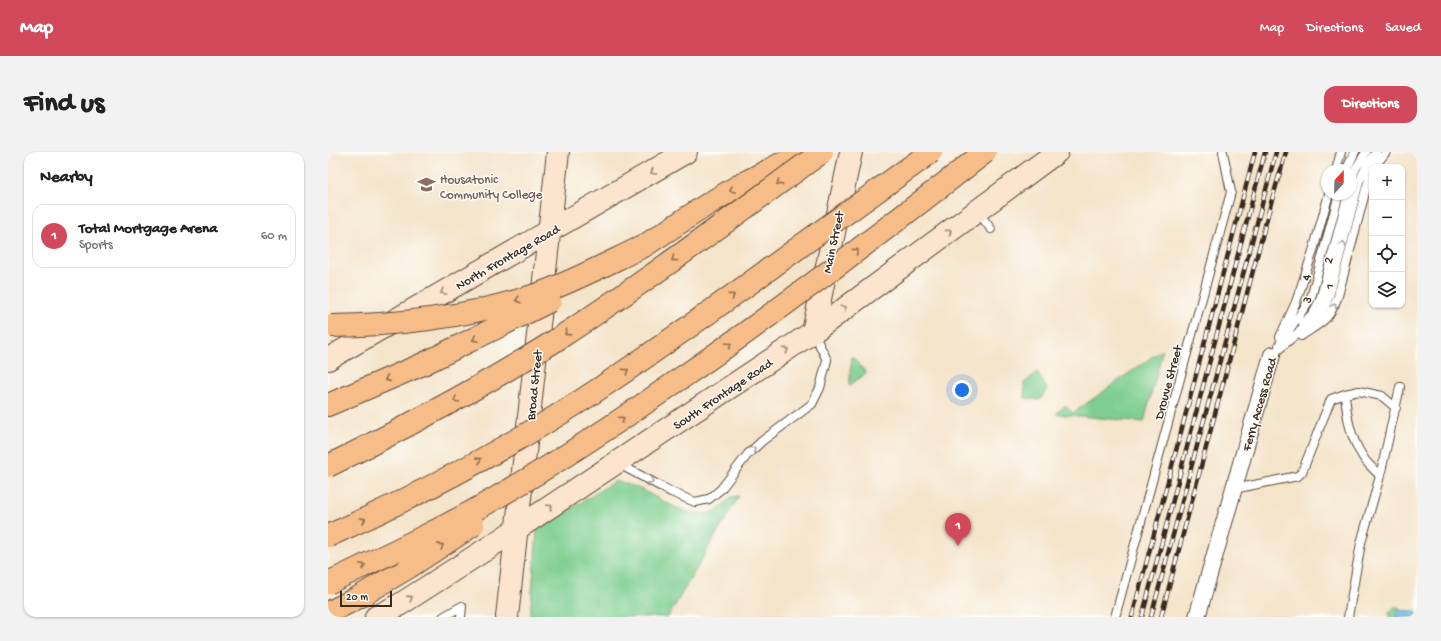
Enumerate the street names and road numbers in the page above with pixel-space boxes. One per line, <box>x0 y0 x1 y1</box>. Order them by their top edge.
street label: Main Street <box>821 209 849 275</box>
street label: North Frontage Road <box>454 222 564 294</box>
street label: 2 <box>1321 255 1338 266</box>
street label: 4 <box>1299 273 1315 283</box>
street label: 1 <box>1322 282 1338 292</box>
street label: 3 <box>1300 293 1317 308</box>
street label: Drouve Street <box>1152 342 1187 422</box>
street label: Broad Street <box>524 348 547 422</box>
street label: Ferry Access Road <box>1240 355 1281 454</box>
street label: South Frontage Road <box>671 356 777 434</box>

